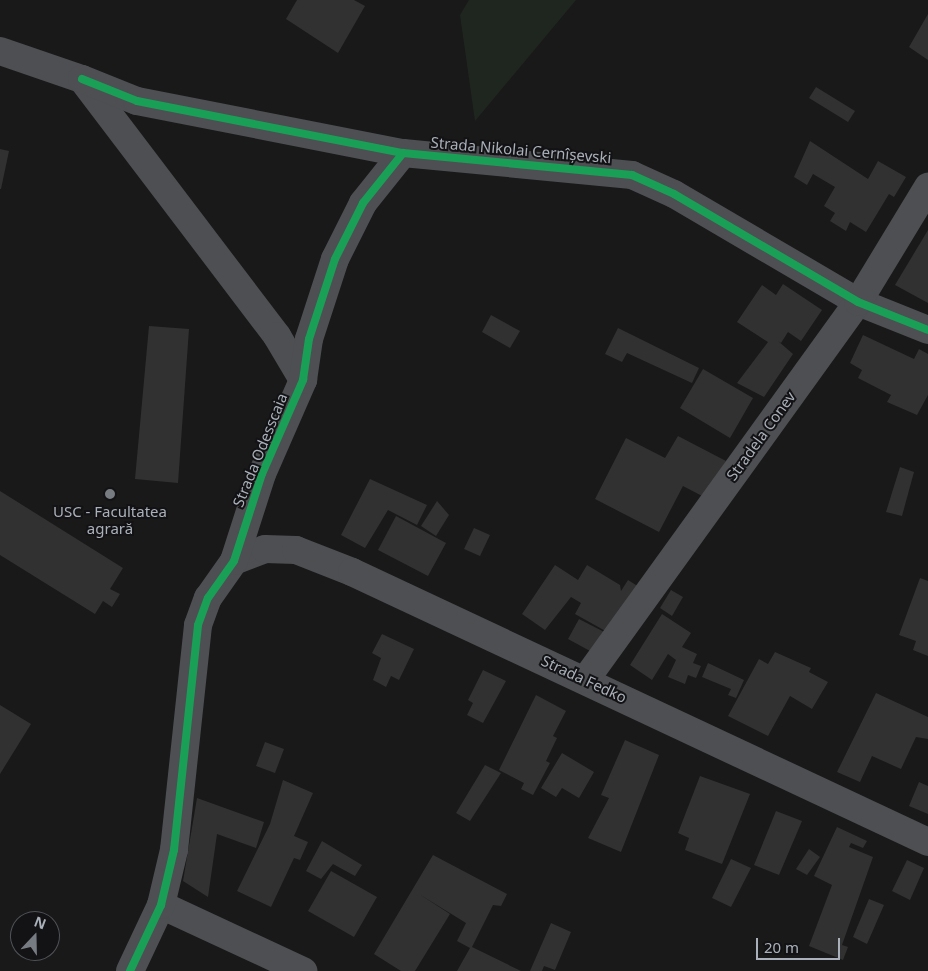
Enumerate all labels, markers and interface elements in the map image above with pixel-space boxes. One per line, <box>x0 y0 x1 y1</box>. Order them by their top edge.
street label: Strada Nikolai Cernîșevski <box>430 133 612 167</box>
street label: Stradela Conev <box>723 388 799 484</box>
street label: Strada Odesscaia <box>229 390 291 510</box>
marker: USC - Facultatea agrară <box>104 488 116 500</box>
place label: USC - Facultatea agrară <box>53 502 167 537</box>
street label: Strada Fedko <box>538 651 630 707</box>
north arrow <box>10 911 60 961</box>
text: N <box>31 912 49 933</box>
scale bar <box>758 928 842 960</box>
text: 20 m <box>764 937 799 957</box>

